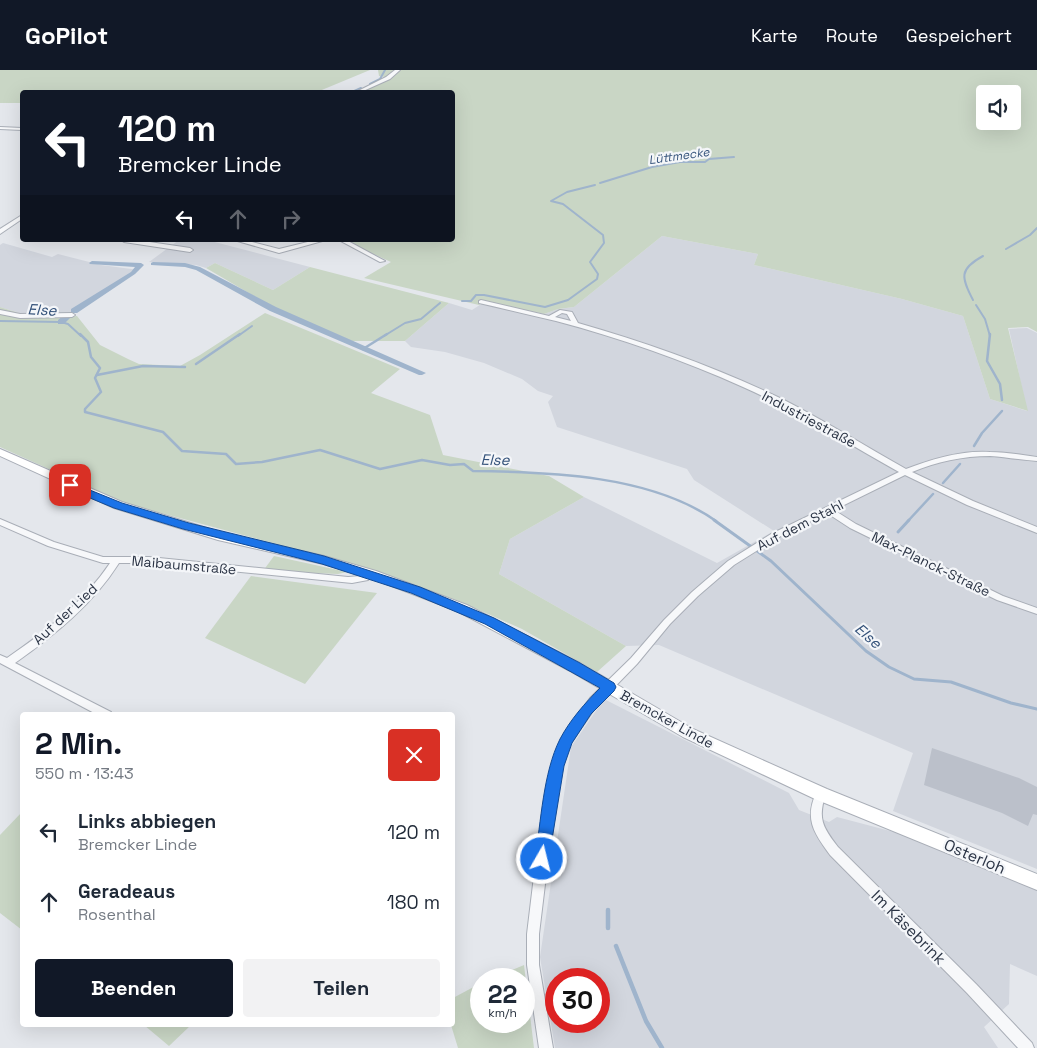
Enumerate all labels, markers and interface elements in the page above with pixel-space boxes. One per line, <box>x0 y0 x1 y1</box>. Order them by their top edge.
text: GoPilot <box>25 20 108 51</box>
text: Karte <box>751 24 798 47</box>
text: Route <box>826 24 878 47</box>
text: Gespeichert <box>906 24 1012 47</box>
map controls <box>976 85 1021 130</box>
button: sound <box>976 85 1021 130</box>
text: 120 m <box>118 107 216 151</box>
icon: left <box>35 110 100 175</box>
water label: Lüttmecke <box>648 144 711 168</box>
text: Bremcker Linde <box>118 150 282 178</box>
icon: left <box>171 205 199 233</box>
icon: ahead <box>224 205 252 233</box>
icon: right <box>277 205 305 233</box>
water label: Else <box>27 299 58 320</box>
street label: Industriestraße <box>759 387 859 451</box>
water label: Else <box>480 450 511 469</box>
pin <box>49 464 91 506</box>
icon: arrive <box>56 471 84 499</box>
street label: Auf dem Stahl <box>754 495 846 555</box>
street label: Max-Planck-Straße <box>869 527 993 601</box>
street label: Maibaumstraße <box>131 551 237 579</box>
street label: Auf der Lied <box>29 580 101 648</box>
water label: Else <box>851 619 886 653</box>
street label: Bremcker Linde <box>617 686 717 752</box>
text: 2 Min. <box>35 724 122 763</box>
button: close <box>388 729 440 781</box>
text: 550 m · 13:43 <box>35 763 134 784</box>
text: Links abbiegen <box>78 809 216 834</box>
icon: left <box>35 818 63 846</box>
text: 120 m <box>387 820 440 845</box>
position arrow <box>515 832 567 884</box>
text: Bremcker Linde <box>78 834 197 855</box>
street label: Osterloh <box>941 834 1009 879</box>
text: Geradeaus <box>78 879 175 904</box>
street label: Im Käsebrink <box>867 886 951 969</box>
icon: ahead <box>35 888 63 916</box>
text: 180 m <box>387 890 440 915</box>
text: Rosenthal <box>78 904 156 925</box>
button: Beenden <box>35 959 233 1017</box>
button: Teilen <box>243 959 440 1017</box>
speed limit sign: 30 <box>545 968 610 1033</box>
text: 22 <box>488 978 517 1010</box>
text: km/h <box>488 1005 517 1021</box>

